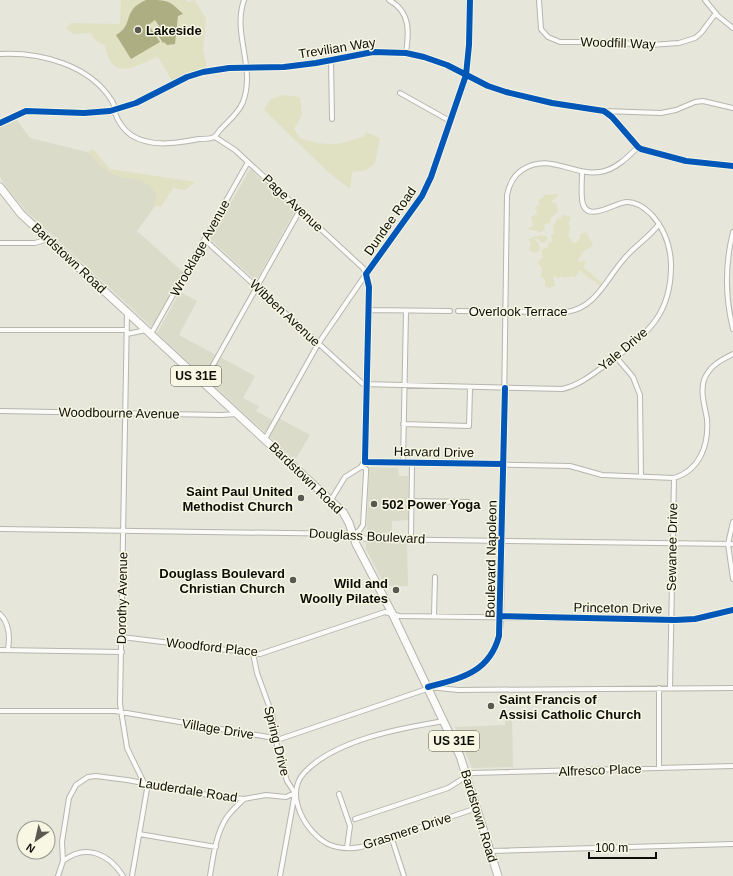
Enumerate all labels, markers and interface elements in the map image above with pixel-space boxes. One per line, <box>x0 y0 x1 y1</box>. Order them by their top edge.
place label: Lakeside <box>146 23 202 38</box>
marker: Lakeside <box>133 25 143 35</box>
street label: Trevilian Way <box>297 34 377 61</box>
street label: Woodfill Way <box>580 34 656 52</box>
street label: Page Avenue <box>260 171 326 235</box>
street label: Dundee Road <box>361 184 419 258</box>
street label: Wrocklage Avenue <box>167 197 233 299</box>
street label: Bardstown Road <box>29 220 109 296</box>
street label: Wibben Avenue <box>247 277 323 349</box>
street label: Overlook Terrace <box>469 304 567 319</box>
street label: Yale Drive <box>596 324 650 374</box>
road number: US 31E <box>171 366 221 386</box>
street label: Woodbourne Avenue <box>58 404 180 422</box>
street label: Bardstown Road <box>266 439 346 517</box>
street label: Harvard Drive <box>394 444 474 460</box>
place label: Saint Paul United Methodist Church <box>183 484 293 514</box>
marker: Saint Paul United Methodist Church <box>296 493 306 503</box>
place label: 502 Power Yoga <box>382 497 481 512</box>
marker: 502 Power Yoga <box>369 499 379 509</box>
street label: Boulevard Napoleon <box>482 500 500 618</box>
street label: Sewanee Drive <box>664 503 680 591</box>
street label: Douglass Boulevard <box>309 525 425 547</box>
street label: Dorothy Avenue <box>114 552 130 644</box>
place label: Douglass Boulevard Christian Church <box>159 566 285 596</box>
marker: Douglass Boulevard Christian Church <box>288 575 298 585</box>
place label: Wild and Woolly Pilates <box>300 576 388 606</box>
marker: Wild and Woolly Pilates <box>391 585 401 595</box>
street label: Princeton Drive <box>573 600 663 616</box>
street label: Woodford Place <box>165 635 259 659</box>
place label: Saint Francis of Assisi Catholic Church <box>499 692 641 722</box>
marker: Saint Francis of Assisi Catholic Church <box>486 701 496 711</box>
street label: Spring Drive <box>261 704 293 778</box>
street label: Village Drive <box>181 716 255 742</box>
road number: US 31E <box>429 731 479 751</box>
street label: Alfresco Place <box>558 761 642 779</box>
street label: Bardstown Road <box>458 768 500 864</box>
street label: Lauderdale Road <box>138 775 238 805</box>
street label: Grasmere Drive <box>361 810 453 852</box>
north arrow <box>16 820 56 860</box>
scale bar <box>589 834 656 860</box>
text: N <box>24 841 37 855</box>
text: 100 m <box>595 841 628 855</box>

